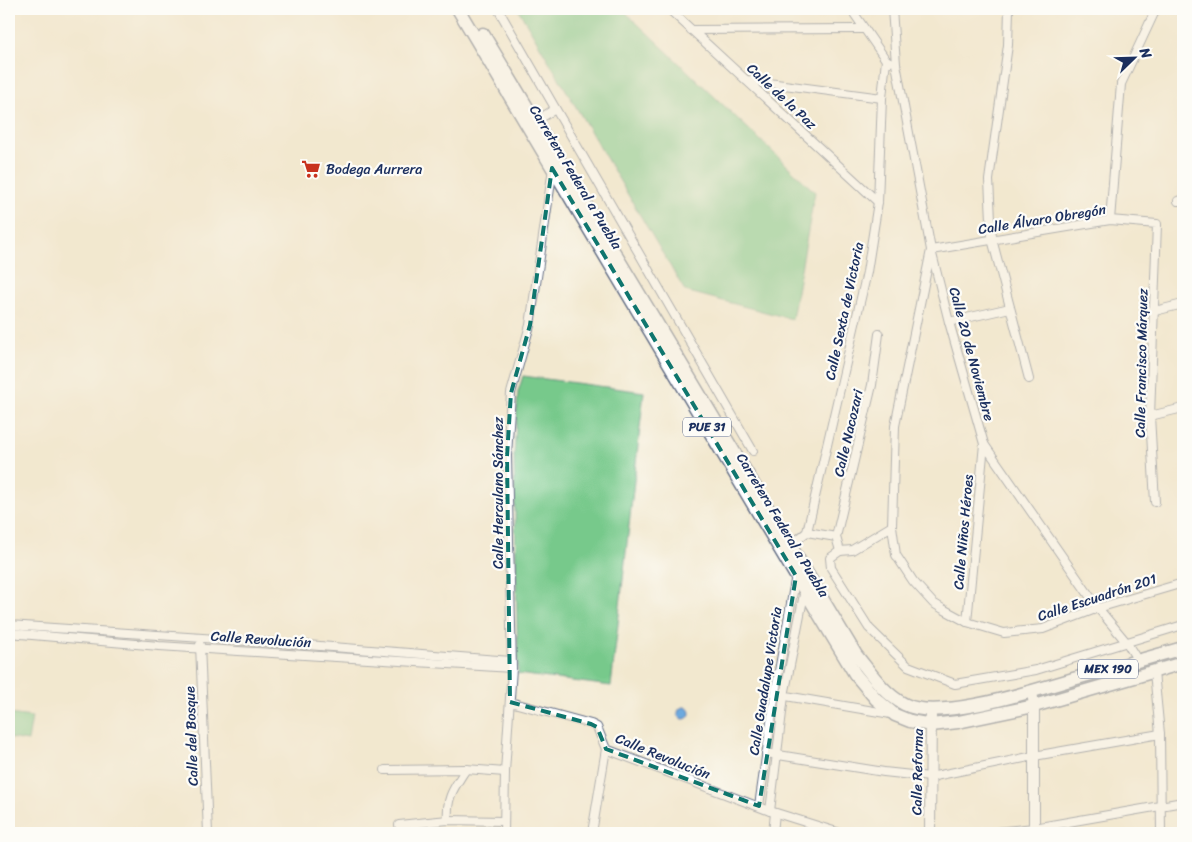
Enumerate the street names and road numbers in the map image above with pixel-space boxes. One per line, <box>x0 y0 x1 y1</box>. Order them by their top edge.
street label: Calle de la Paz <box>741 57 823 136</box>
street label: Carretera Federal a Puebla <box>522 100 629 255</box>
street label: Calle Álvaro Obregón <box>976 197 1108 242</box>
street label: Calle Sexta de Victoria <box>818 240 871 382</box>
street label: Calle 20 de Noviembre <box>942 284 1001 424</box>
street label: Calle Francisco Márquez <box>1128 288 1155 438</box>
street label: Calle Nacozari <box>826 386 871 479</box>
street label: Calle Herculano Sánchez <box>486 417 511 569</box>
road number: PUE 31 <box>683 418 731 437</box>
street label: Carretera Federal a Puebla <box>729 448 836 603</box>
street label: Calle Niños Héroes <box>946 473 981 591</box>
street label: Calle Escuadrón 201 <box>1034 566 1160 629</box>
street label: Calle Guadalupe Victoria <box>741 604 790 757</box>
street label: Calle Revolución <box>210 624 312 656</box>
road number: MEX 190 <box>1078 660 1138 679</box>
street label: Calle del Bosque <box>177 685 206 786</box>
street label: Calle Revolución <box>612 726 714 787</box>
street label: Calle Reforma <box>904 728 931 815</box>

